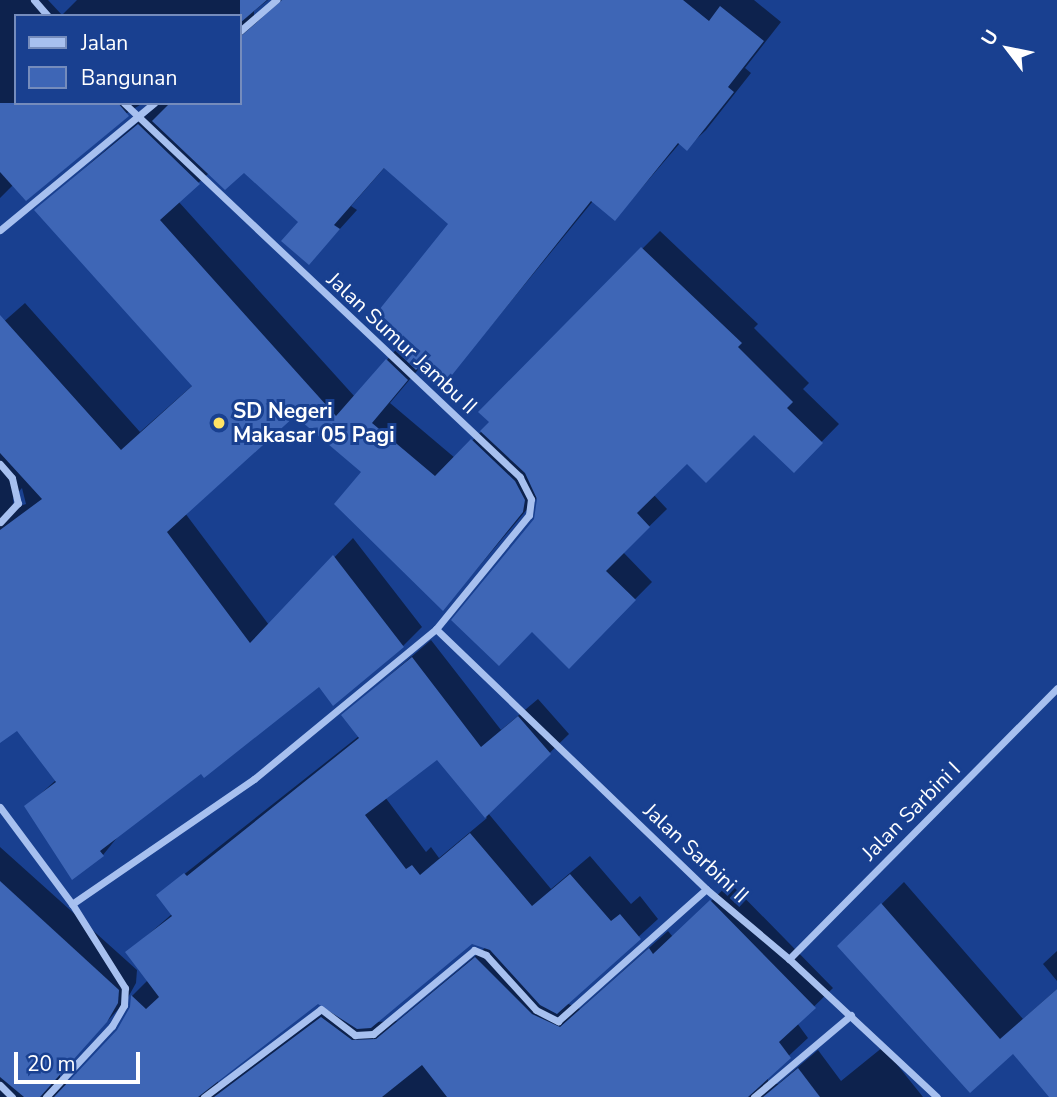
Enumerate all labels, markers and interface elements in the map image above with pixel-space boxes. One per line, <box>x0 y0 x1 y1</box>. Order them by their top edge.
legend <box>14 14 242 105</box>
north arrow <box>973 14 1043 84</box>
text: U <box>975 25 1005 51</box>
text: Jalan <box>81 29 128 57</box>
text: Bangunan <box>81 64 177 92</box>
street label: Jalan Sumur Jambu II <box>322 267 482 419</box>
place label: SD Negeri Makasar 05 Pagi <box>233 398 395 448</box>
marker: SD Negeri Makasar 05 Pagi <box>211 415 227 431</box>
street label: Jalan Sarbini I <box>857 757 965 865</box>
street label: Jalan Sarbini II <box>638 798 754 908</box>
scale bar <box>18 1038 144 1082</box>
text: 20 m <box>27 1050 76 1078</box>

